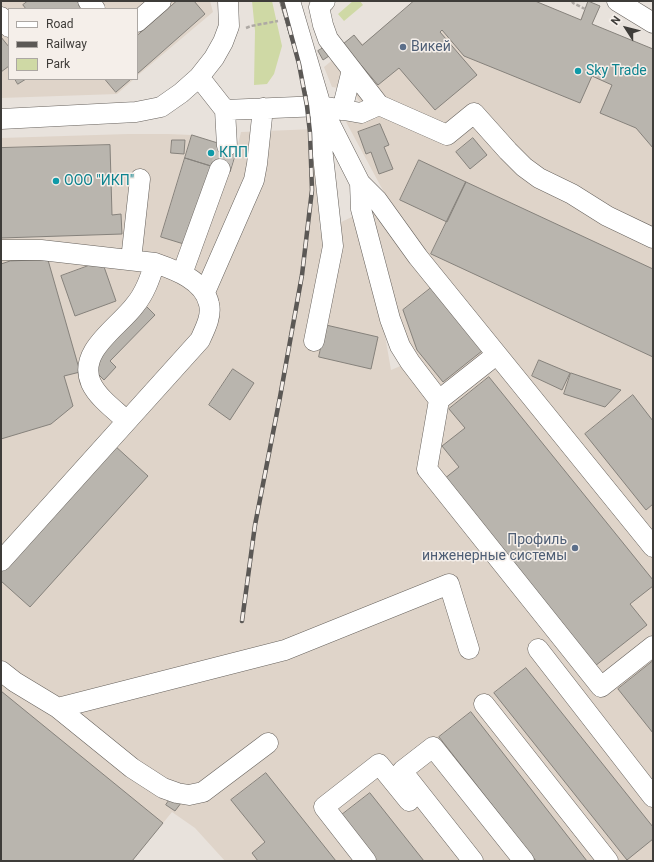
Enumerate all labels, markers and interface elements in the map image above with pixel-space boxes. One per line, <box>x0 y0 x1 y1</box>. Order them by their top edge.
legend <box>8 8 138 80</box>
north arrow <box>606 8 646 48</box>
text: N <box>608 14 623 28</box>
text: Road <box>46 17 74 31</box>
text: Railway <box>46 37 87 51</box>
place label: Викей <box>411 39 451 55</box>
marker: Викей <box>398 42 408 52</box>
text: Park <box>46 57 70 71</box>
place label: Sky Trade <box>586 63 647 79</box>
marker: Sky Trade <box>573 66 583 76</box>
place label: КПП <box>219 145 248 161</box>
marker: КПП <box>206 148 216 158</box>
place label: ООО "ИКП" <box>64 173 134 189</box>
marker: ООО "ИКП" <box>51 176 61 186</box>
place label: Профиль инженерные системы <box>422 532 567 564</box>
marker: Профиль инженерные системы <box>570 543 580 553</box>

